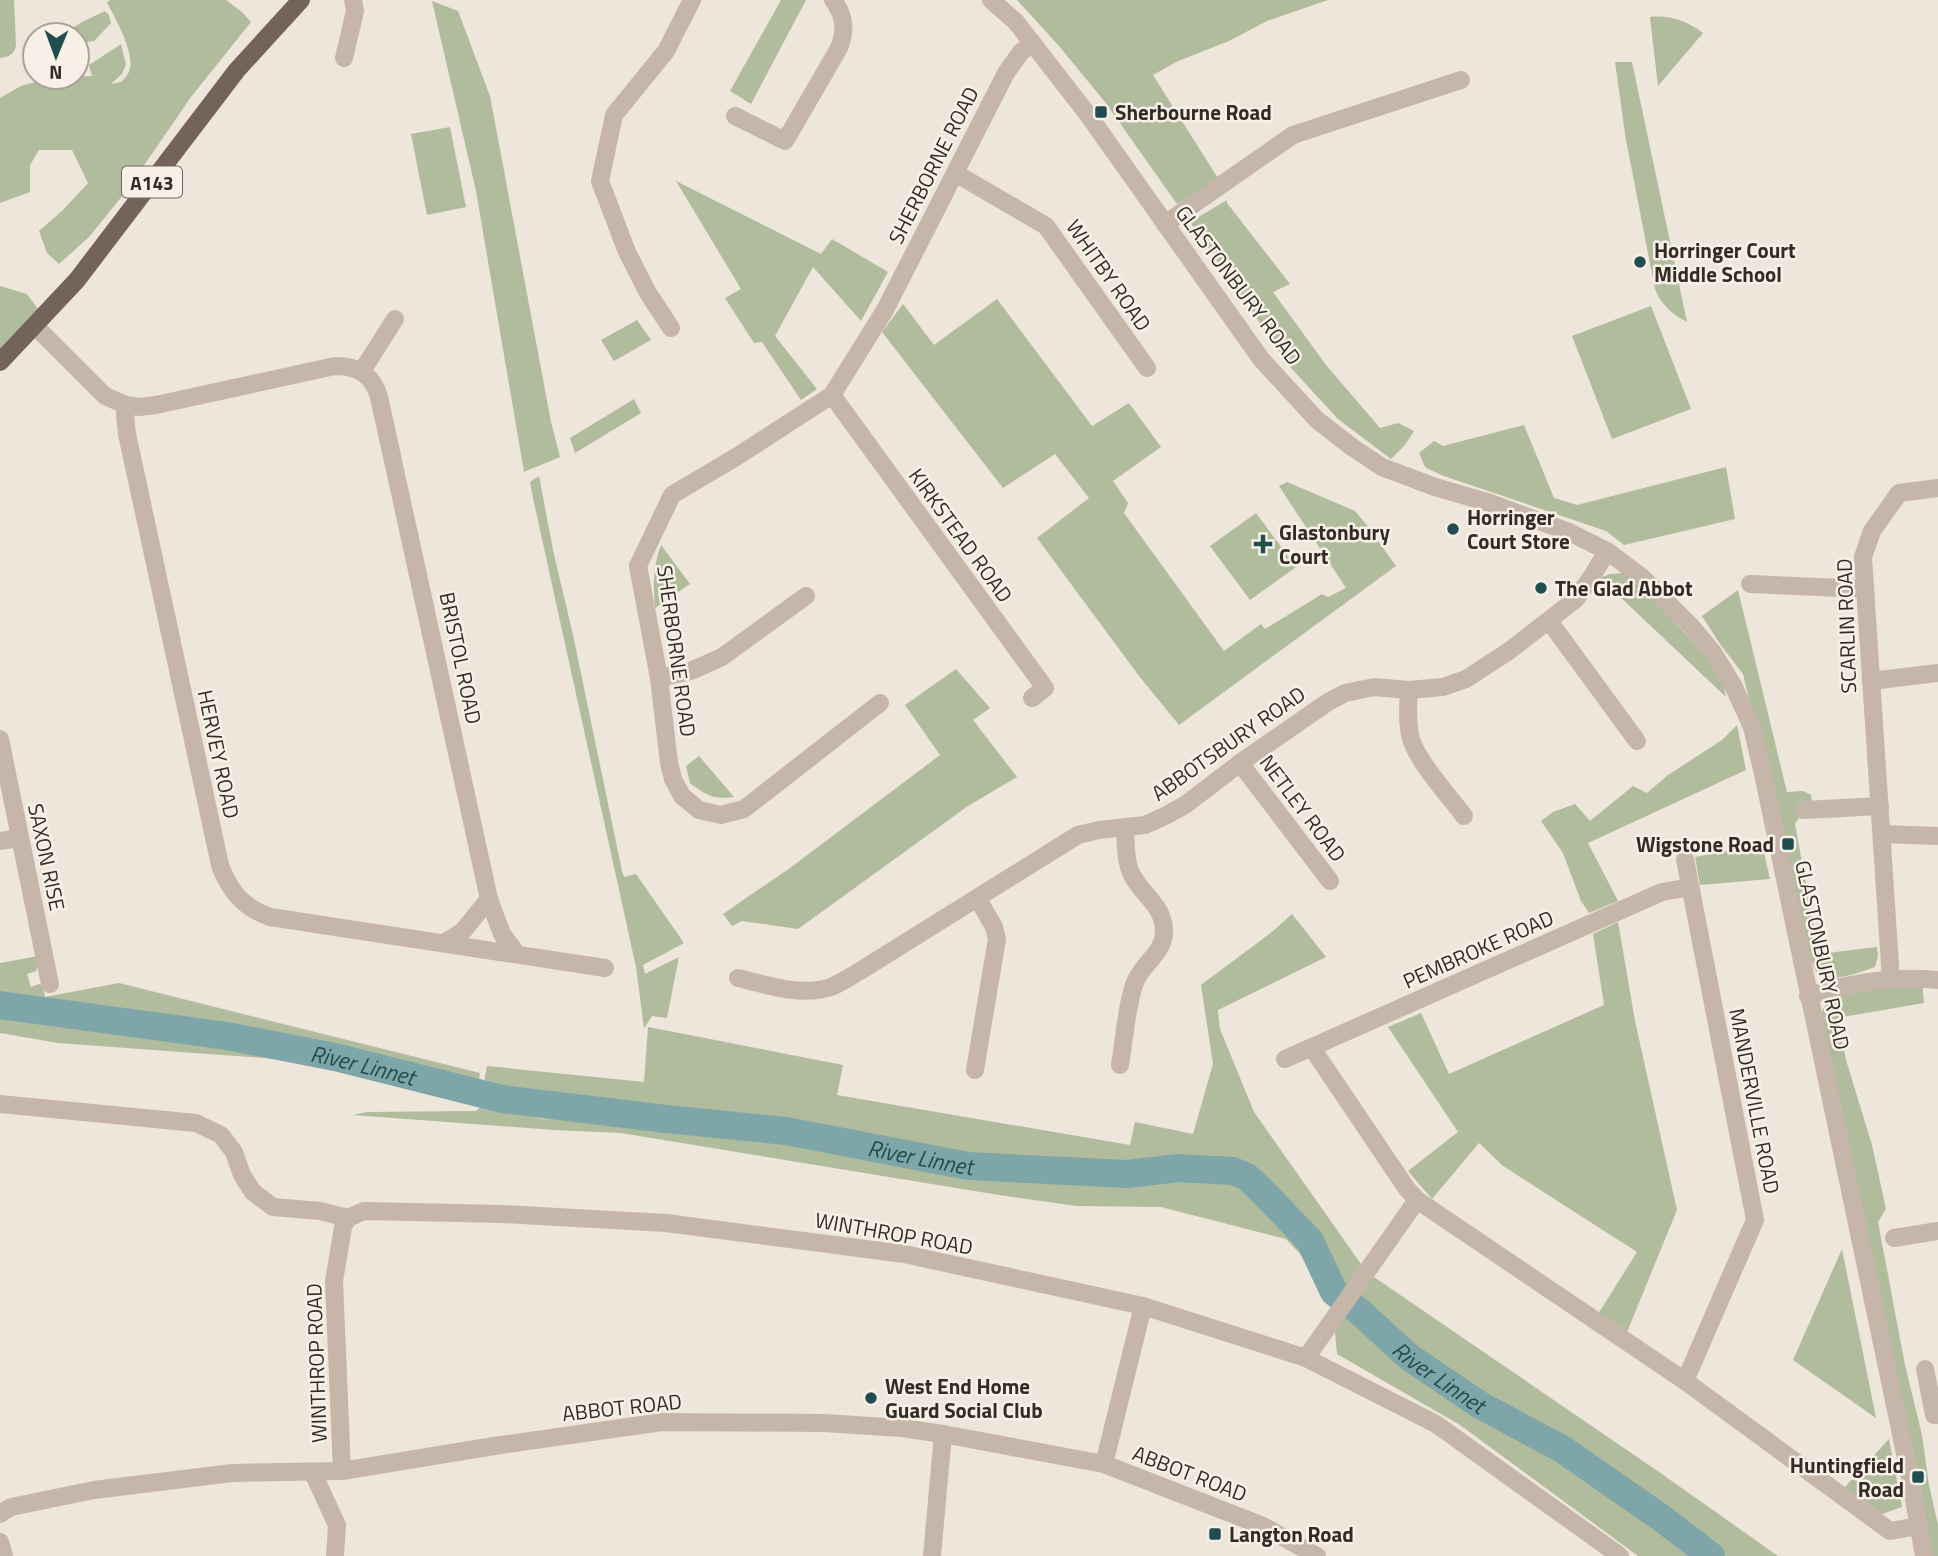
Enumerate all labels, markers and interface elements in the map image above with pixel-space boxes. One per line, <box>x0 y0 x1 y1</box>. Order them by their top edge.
north arrow <box>21 21 91 91</box>
text: N <box>49 59 63 88</box>
street label: SHERBORNE ROAD <box>880 81 986 249</box>
place label: Sherbourne Road <box>1115 96 1272 128</box>
marker: Sherbourne Road <box>1093 104 1109 120</box>
road number: A143 <box>122 166 182 198</box>
street label: GLASTONBURY ROAD <box>1168 198 1310 372</box>
street label: WHITBY ROAD <box>1059 213 1159 337</box>
place label: Horringer Court Middle School <box>1654 234 1796 290</box>
marker: Horringer Court Middle School <box>1632 254 1648 270</box>
street label: KIRKSTEAD ROAD <box>901 461 1021 609</box>
place label: Horringer Court Store <box>1467 501 1570 557</box>
place label: Glastonbury Court <box>1279 516 1390 572</box>
marker: Horringer Court Store <box>1445 521 1461 537</box>
marker: Glastonbury Court <box>1253 534 1273 554</box>
street label: SCARLIN ROAD <box>1828 558 1864 694</box>
street label: SHERBORNE ROAD <box>649 563 705 739</box>
place label: The Glad Abbot <box>1555 572 1693 604</box>
marker: The Glad Abbot <box>1533 580 1549 596</box>
street label: BRISTOL ROAD <box>431 589 491 727</box>
street label: ABBOTSBURY ROAD <box>1144 678 1312 808</box>
street label: HERVEY ROAD <box>190 687 248 821</box>
street label: NETLEY ROAD <box>1252 748 1354 868</box>
street label: SAXON RISE <box>20 800 74 914</box>
place label: Wigstone Road <box>1636 828 1774 860</box>
marker: Wigstone Road <box>1780 836 1796 852</box>
street label: GLASTONBURY ROAD <box>1787 857 1859 1053</box>
street label: PEMBROKE ROAD <box>1397 901 1559 997</box>
street label: MANDERVILLE ROAD <box>1721 1005 1789 1197</box>
water label: River Linnet <box>308 1035 421 1095</box>
water label: River Linnet <box>865 1130 976 1184</box>
street label: WINTHROP ROAD <box>813 1203 975 1263</box>
street label: WINTHROP ROAD <box>297 1283 335 1443</box>
water label: River Linnet <box>1385 1333 1494 1423</box>
place label: West End Home Guard Social Club <box>885 1370 1043 1426</box>
street label: ABBOT ROAD <box>561 1385 683 1429</box>
marker: West End Home Guard Social Club <box>863 1390 879 1406</box>
street label: ABBOT ROAD <box>1128 1437 1252 1509</box>
place label: Huntingfield Road <box>1790 1449 1904 1505</box>
marker: Huntingfield Road <box>1910 1469 1926 1485</box>
place label: Langton Road <box>1229 1518 1354 1550</box>
marker: Langton Road <box>1207 1526 1223 1542</box>

